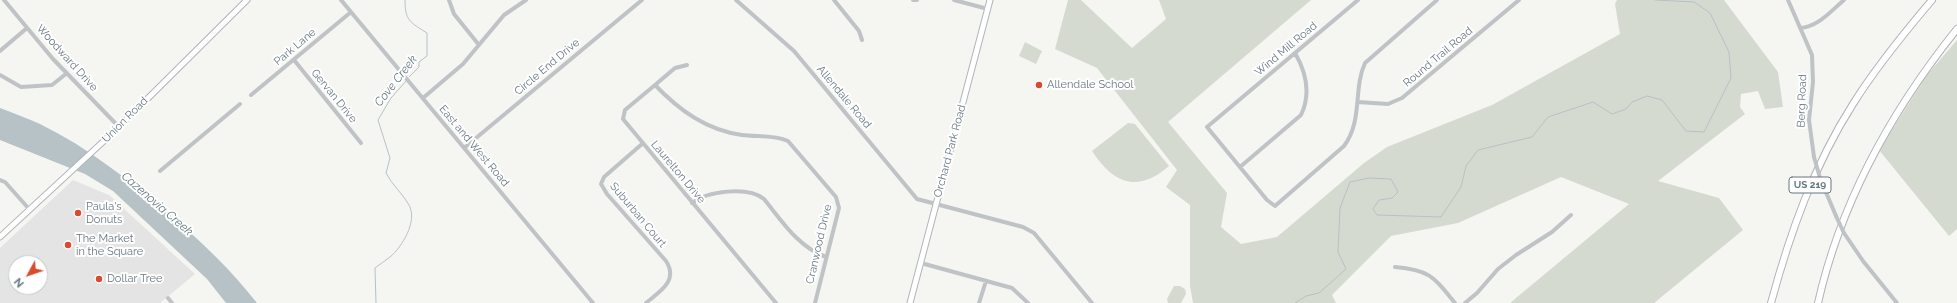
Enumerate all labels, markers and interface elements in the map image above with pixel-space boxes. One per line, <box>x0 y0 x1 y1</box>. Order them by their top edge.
street label: Wind Mill Road <box>1252 19 1320 79</box>
street label: Woodward Drive <box>34 22 100 94</box>
street label: Round Trail Road <box>1401 24 1475 90</box>
street label: Park Lane <box>271 26 319 68</box>
street label: Circle End Drive <box>512 36 582 98</box>
water label: Cove Creek <box>372 53 420 109</box>
street label: Allendale Road <box>814 63 874 131</box>
street label: Gervan Drive <box>308 66 360 126</box>
street label: Berg Road <box>1794 74 1810 128</box>
place label: Allendale School <box>1047 78 1134 92</box>
marker: Allendale School <box>1034 80 1044 90</box>
street label: Union Road <box>99 94 151 146</box>
street label: East and West Road <box>436 103 512 189</box>
street label: Orchard Park Road <box>931 103 969 199</box>
street label: Laurelton Drive <box>648 138 708 206</box>
water label: Cazenovia Creek <box>118 169 196 239</box>
road number: US 219 <box>1789 177 1831 193</box>
street label: Suburban Court <box>607 180 669 250</box>
place label: Paula's Donuts <box>86 200 122 226</box>
street label: Cranwood Drive <box>803 203 835 285</box>
marker: Paula's Donuts <box>73 208 83 218</box>
place label: The Market in the Square <box>76 232 143 258</box>
marker: The Market in the Square <box>63 240 73 250</box>
north arrow <box>8 255 48 295</box>
place label: Dollar Tree <box>107 272 162 286</box>
marker: Dollar Tree <box>94 274 104 284</box>
text: N <box>12 275 27 290</box>

